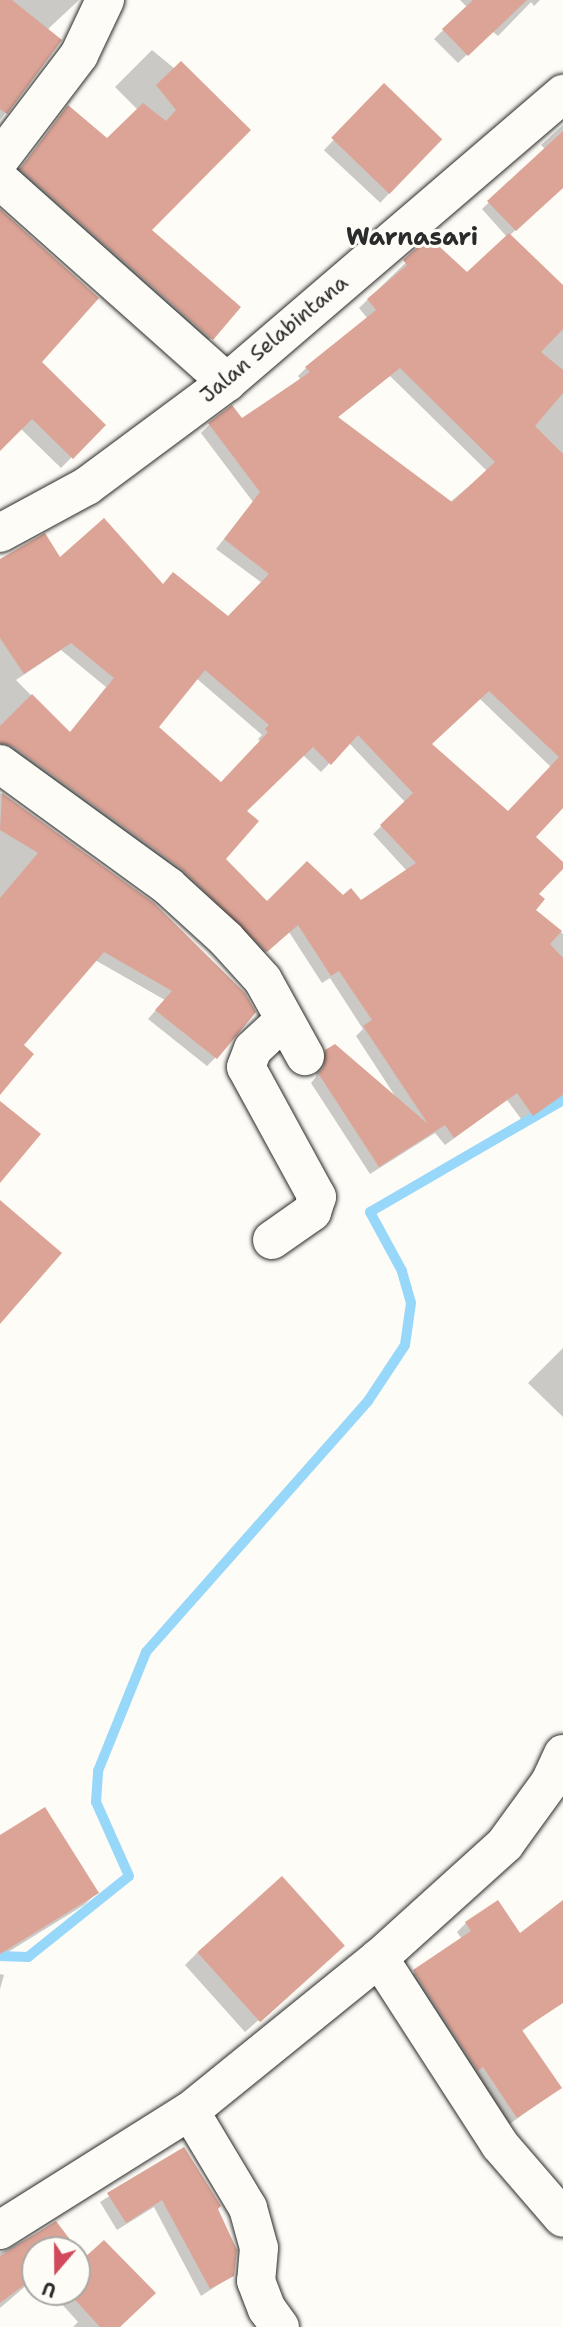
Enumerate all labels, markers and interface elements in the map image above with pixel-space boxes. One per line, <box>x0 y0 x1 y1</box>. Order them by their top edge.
district label: Warnasari <box>346 224 478 252</box>
street label: Jalan Selabintana <box>195 270 353 408</box>
north arrow <box>21 2236 91 2306</box>
text: U <box>39 2275 60 2303</box>

